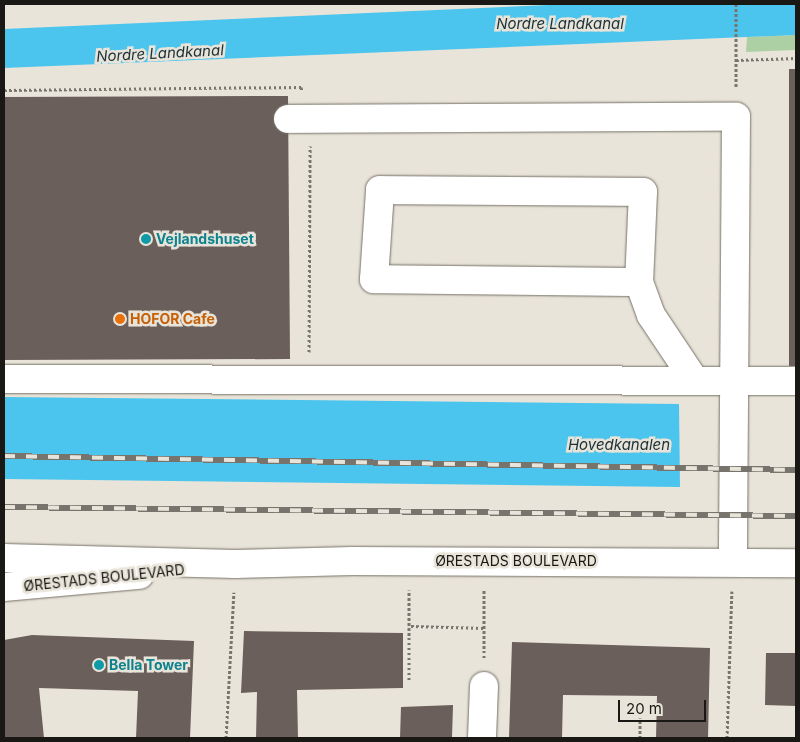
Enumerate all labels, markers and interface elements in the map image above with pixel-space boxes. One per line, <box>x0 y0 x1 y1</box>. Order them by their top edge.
water label: Nordre Landkanal <box>496 15 624 33</box>
water label: Nordre Landkanal <box>96 41 224 65</box>
place label: Vejlandshuset <box>156 231 254 247</box>
marker: Vejlandshuset <box>140 233 152 245</box>
place label: HOFOR Cafe <box>130 311 215 327</box>
marker: HOFOR Cafe <box>114 313 126 325</box>
water label: Hovedkanalen <box>568 436 670 454</box>
street label: ØRESTADS BOULEVARD <box>435 553 597 569</box>
street label: ØRESTADS BOULEVARD <box>23 561 185 595</box>
place label: Bella Tower <box>109 657 188 673</box>
marker: Bella Tower <box>93 659 105 671</box>
scale bar <box>620 690 708 722</box>
text: 20 m <box>626 699 662 718</box>

